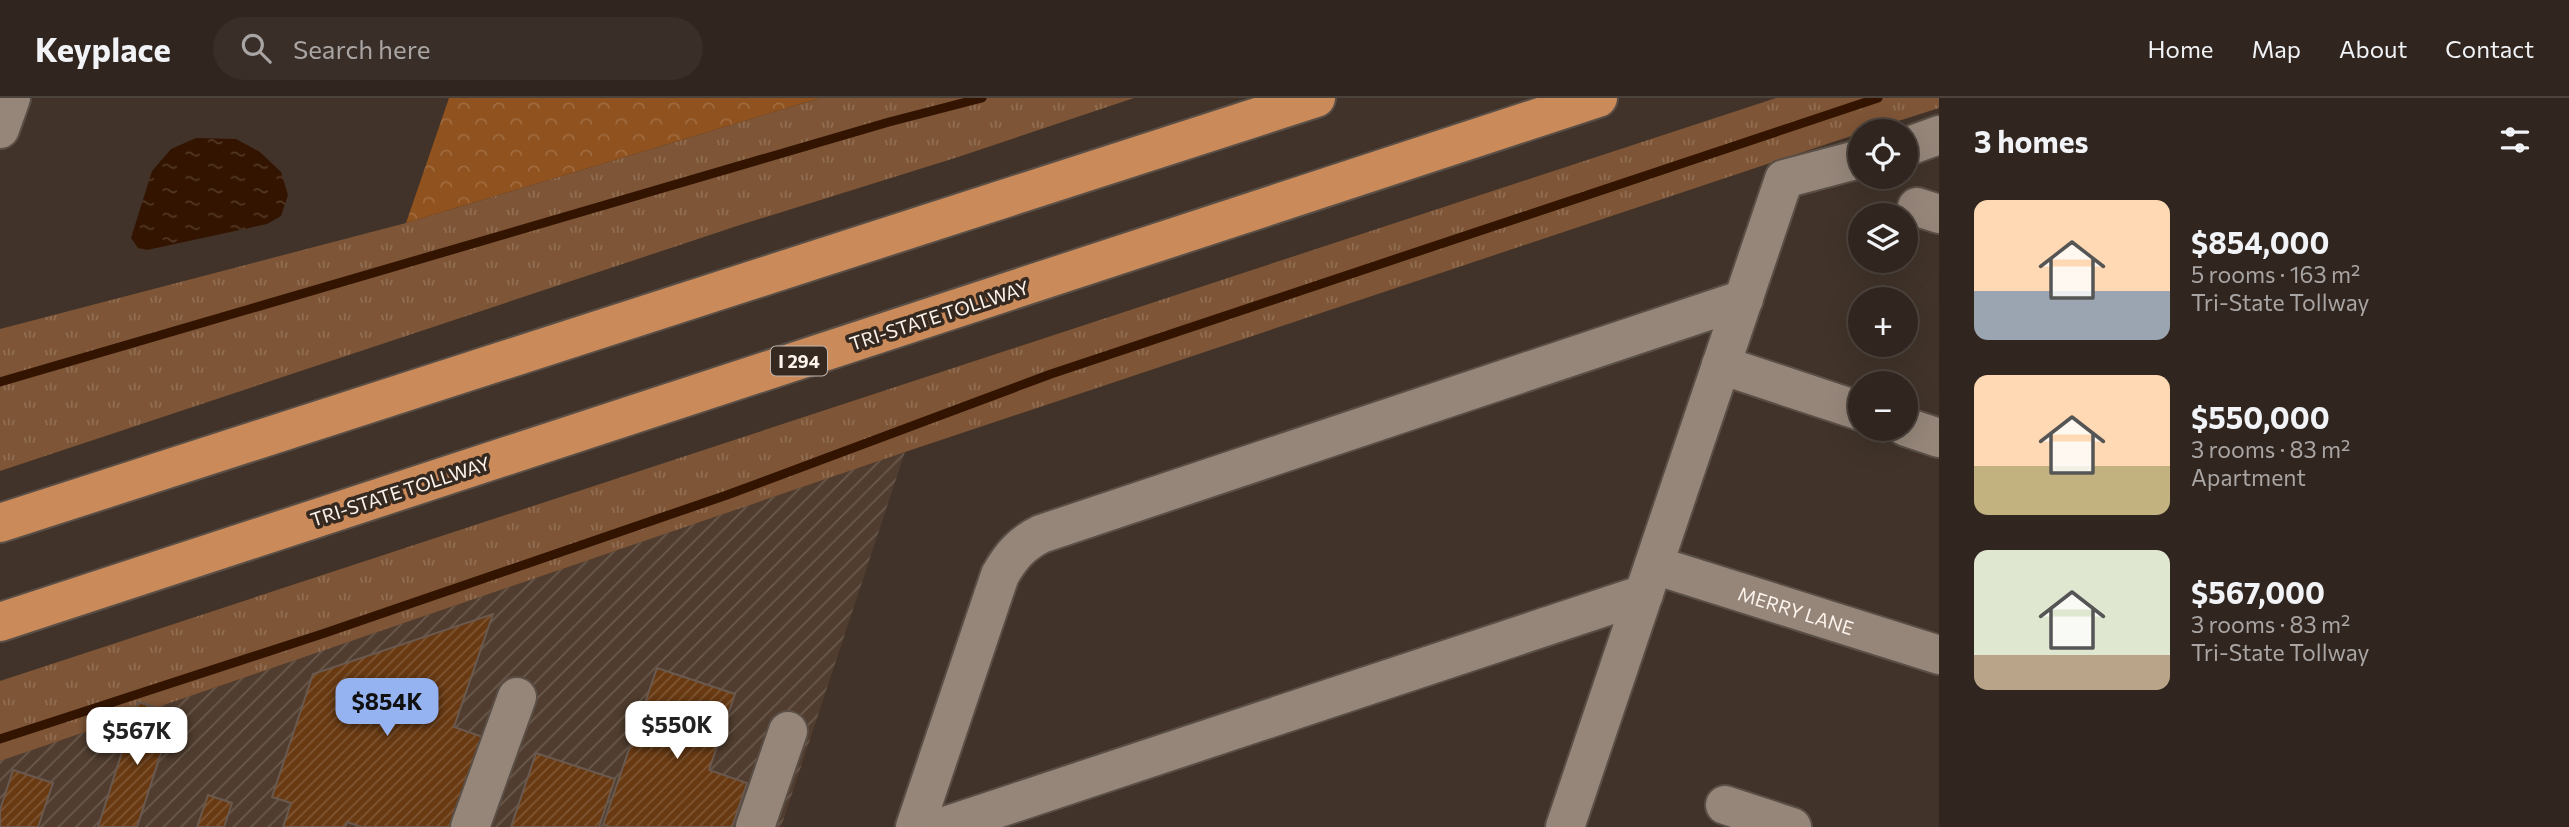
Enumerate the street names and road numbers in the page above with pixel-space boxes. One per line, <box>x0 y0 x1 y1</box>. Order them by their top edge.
street label: TRI-STATE TOLLWAY <box>846 275 1032 355</box>
road number: I 294 <box>771 346 827 376</box>
street label: TRI-STATE TOLLWAY <box>307 451 493 531</box>
street label: MERRY LANE <box>1735 581 1857 639</box>

